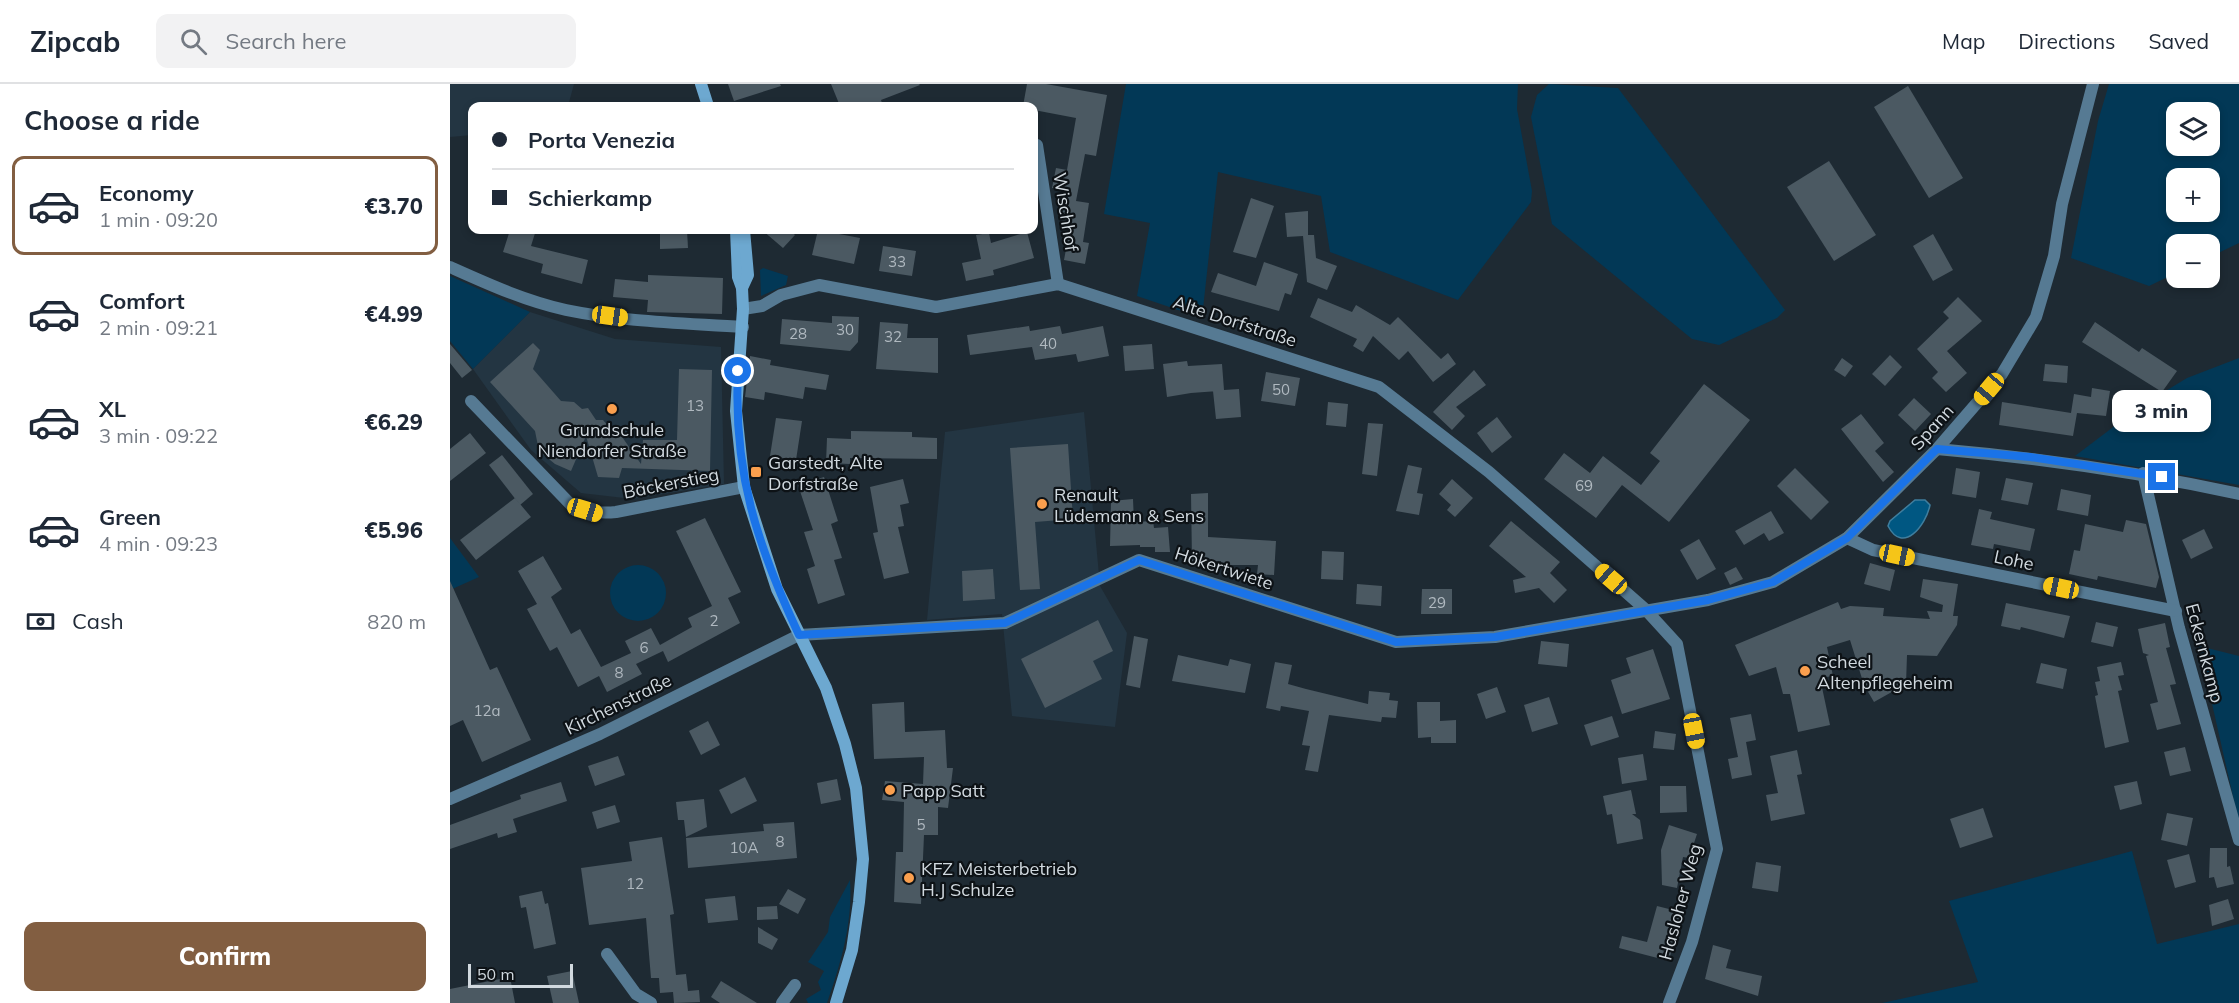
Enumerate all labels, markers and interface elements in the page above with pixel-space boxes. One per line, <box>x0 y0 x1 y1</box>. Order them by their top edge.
search box <box>156 14 576 68</box>
text: Zipcab <box>30 24 120 59</box>
icon: search <box>177 25 210 58</box>
text: Search here <box>225 27 346 55</box>
text: Map <box>1942 28 1985 54</box>
text: Directions <box>2018 28 2115 54</box>
text: Saved <box>2148 28 2209 54</box>
map controls <box>2166 102 2220 288</box>
button: layers <box>2166 102 2220 156</box>
text: Choose a ride <box>24 103 200 137</box>
text: Porta Venezia <box>528 126 675 154</box>
button: + <box>2166 168 2220 222</box>
street label: Wischhof <box>1048 171 1084 254</box>
icon: car <box>27 179 81 233</box>
text: Economy <box>99 179 194 207</box>
text: Schierkamp <box>528 184 652 212</box>
text: €3.70 <box>364 192 423 220</box>
text: 1 min · 09:20 <box>99 207 218 232</box>
button: − <box>2166 234 2220 288</box>
house number: 33 <box>888 252 906 271</box>
icon: car <box>27 287 81 341</box>
text: Comfort <box>99 287 185 315</box>
street label: Alte Dorfstraße <box>1170 290 1300 352</box>
text: €4.99 <box>364 300 423 328</box>
car <box>591 305 629 327</box>
text: 2 min · 09:21 <box>99 315 218 340</box>
house number: 30 <box>836 320 854 339</box>
house number: 28 <box>789 324 807 343</box>
house number: 32 <box>884 327 902 346</box>
house number: 40 <box>1039 334 1057 353</box>
route start <box>724 357 751 384</box>
car <box>1971 369 2007 409</box>
house number: 50 <box>1272 380 1290 399</box>
callout: 3 min <box>2112 390 2212 432</box>
icon: car <box>27 395 81 449</box>
text: XL <box>99 395 126 423</box>
house number: 13 <box>686 396 704 415</box>
text: 3 min <box>2135 398 2188 423</box>
street label: Spann <box>1905 399 1959 455</box>
marker: Grundschule Niendorfer Straße <box>605 402 619 416</box>
text: €6.29 <box>364 408 423 436</box>
place label: Grundschule Niendorfer Straße <box>538 418 686 462</box>
text: 3 min · 09:22 <box>99 423 218 448</box>
place label: Garstedt, Alte Dorfstraße <box>768 451 883 495</box>
street label: Bäckerstieg <box>621 462 721 504</box>
route end <box>2148 463 2175 490</box>
marker: Garstedt, Alte Dorfstraße <box>749 465 763 479</box>
house number: 69 <box>1575 476 1593 495</box>
place label: Renault Lüdemann & Sens <box>1054 483 1204 527</box>
car <box>565 496 605 524</box>
marker: Renault Lüdemann & Sens <box>1035 497 1049 511</box>
icon: car <box>27 503 81 557</box>
text: Green <box>99 503 161 531</box>
text: €5.96 <box>364 516 423 544</box>
text: 4 min · 09:23 <box>99 531 218 556</box>
street label: Hökertwiete <box>1172 541 1276 595</box>
car <box>1878 542 1916 568</box>
street label: Lohe <box>1992 545 2036 575</box>
car <box>1592 560 1630 598</box>
car <box>2042 575 2080 601</box>
house number: 29 <box>1428 593 1446 612</box>
street label: Eckernkamp <box>2181 601 2229 705</box>
icon: cash <box>24 605 57 638</box>
text: Cash <box>72 607 124 635</box>
text: 820 m <box>367 609 426 634</box>
house number: 2 <box>709 611 719 630</box>
house number: 6 <box>639 638 649 657</box>
place label: Scheel Altenpflegeheim <box>1817 650 1953 694</box>
house number: 8 <box>614 663 624 682</box>
marker: Scheel Altenpflegeheim <box>1798 664 1812 678</box>
street label: Kirchenstraße <box>561 668 675 740</box>
house number: 12a <box>473 701 501 720</box>
car <box>1682 712 1706 750</box>
place label: Papp Satt <box>902 779 985 802</box>
marker: Papp Satt <box>883 783 897 797</box>
house number: 5 <box>916 815 926 834</box>
house number: 8 <box>775 832 785 851</box>
house number: 10A <box>729 838 759 857</box>
street label: Hasloher Weg <box>1653 841 1707 963</box>
place label: KFZ Meisterbetrieb H.J Schulze <box>921 857 1077 901</box>
marker: KFZ Meisterbetrieb H.J Schulze <box>902 871 916 885</box>
house number: 12 <box>626 874 644 893</box>
button: Confirm <box>24 922 426 991</box>
scale bar <box>468 961 573 988</box>
text: 50 m <box>477 964 514 984</box>

